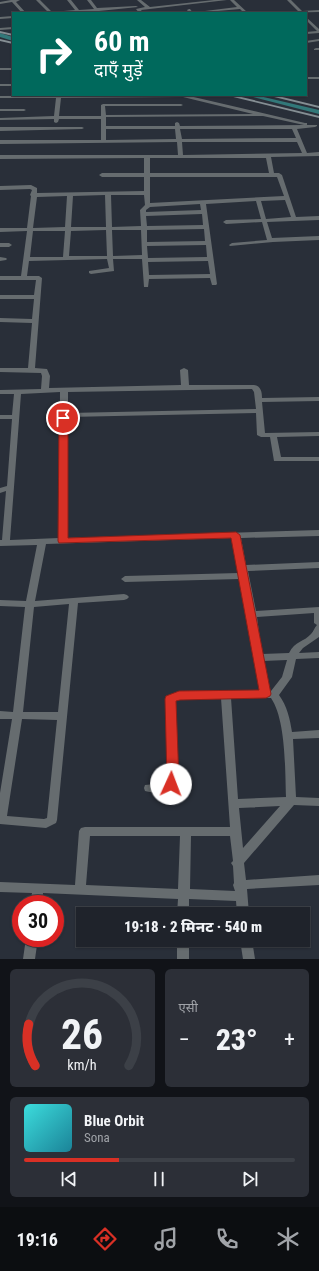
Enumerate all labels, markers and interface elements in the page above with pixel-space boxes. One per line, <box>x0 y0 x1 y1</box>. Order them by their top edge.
text: 60 m <box>94 25 150 58</box>
icon: right <box>28 28 80 80</box>
text: दाएँ मुड़ें <box>94 59 143 80</box>
pin <box>46 401 80 435</box>
icon: arrive <box>52 407 74 429</box>
position arrow <box>150 763 192 805</box>
speed limit sign: 30 <box>12 895 64 947</box>
text: 19:18 · 2 मिनट · 540 m <box>124 918 262 936</box>
text: एसी <box>179 1000 198 1015</box>
text: 26 <box>61 1010 103 1059</box>
text: 23° <box>216 1022 258 1057</box>
text: − <box>179 1027 190 1052</box>
text: + <box>284 1027 295 1052</box>
text: km/h <box>68 1057 97 1073</box>
text: Blue Orbit <box>84 1112 144 1130</box>
text: Sona <box>84 1130 110 1145</box>
icon: previous <box>58 1168 80 1190</box>
icon: pause <box>148 1168 170 1190</box>
icon: next <box>239 1168 261 1190</box>
icon: directions <box>91 1225 119 1253</box>
icon: music <box>152 1225 180 1253</box>
icon: phone <box>213 1225 241 1253</box>
icon: climate <box>274 1225 302 1253</box>
text: 19:16 <box>17 1229 58 1250</box>

